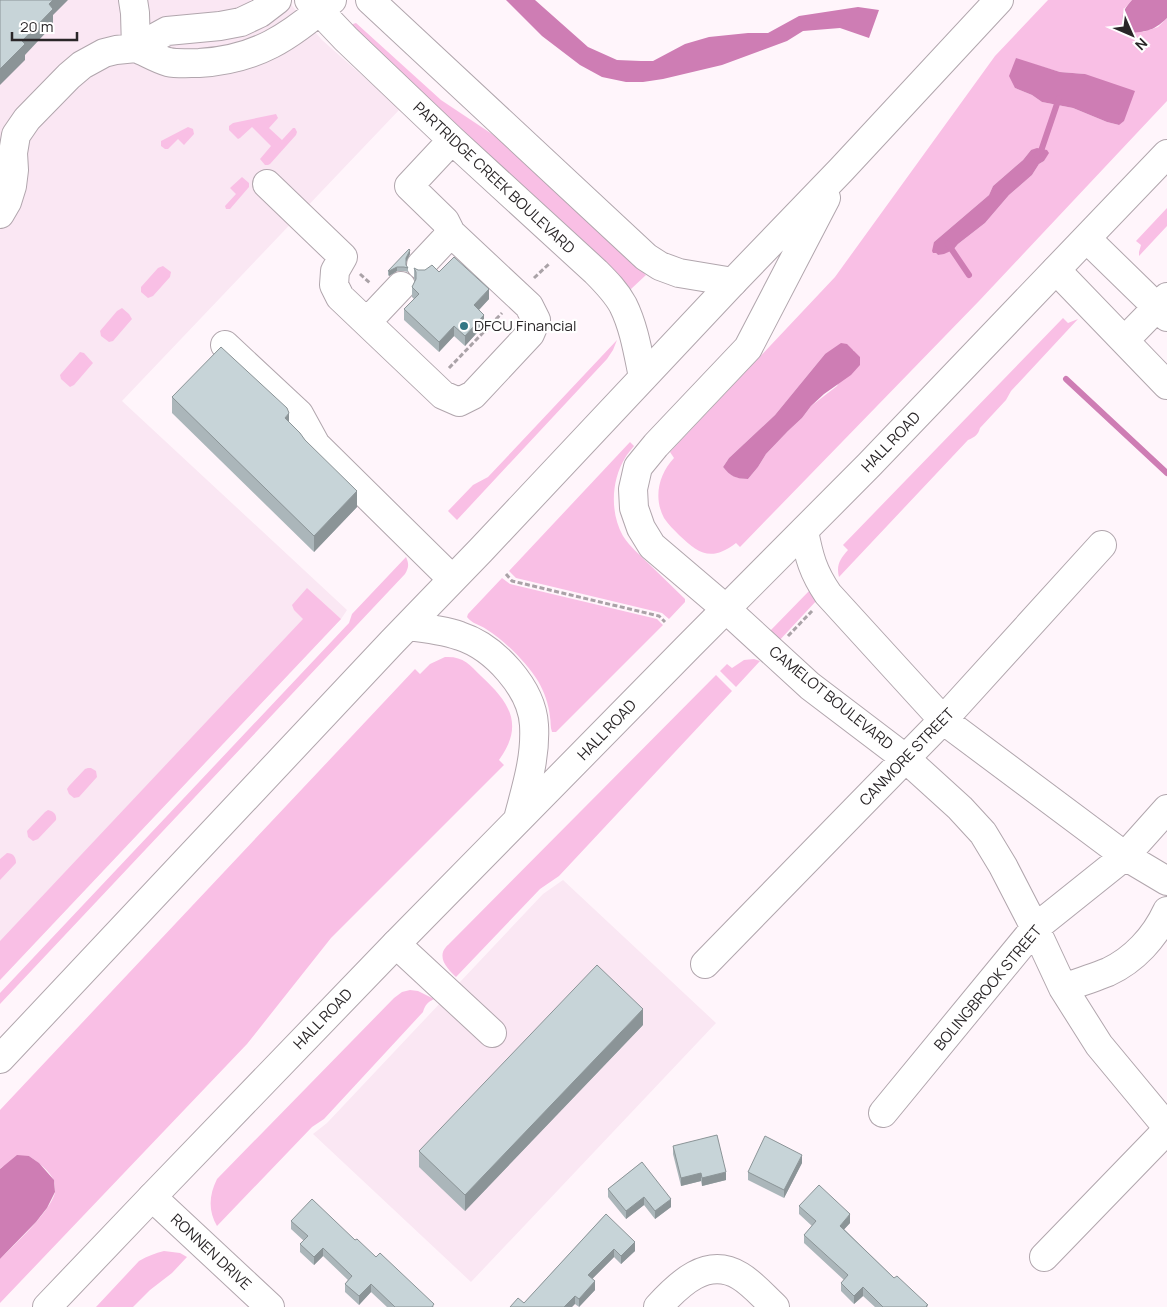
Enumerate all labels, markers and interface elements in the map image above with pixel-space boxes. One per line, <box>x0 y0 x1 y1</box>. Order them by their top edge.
scale bar <box>12 10 78 42</box>
north arrow <box>1107 10 1157 60</box>
text: 20 m <box>20 16 53 37</box>
text: N <box>1131 34 1152 55</box>
street label: PARTRIDGE CREEK BOULEVARD <box>409 97 580 258</box>
place label: DFCU Financial <box>474 315 576 336</box>
marker: DFCU Financial <box>458 320 470 332</box>
street label: HALL ROAD <box>856 407 925 477</box>
street label: CAMELOT BOULEVARD <box>765 641 898 754</box>
street label: HALL ROAD <box>572 695 641 765</box>
street label: CANMORE STREET <box>854 703 959 810</box>
street label: BOLINGBROOK STREET <box>929 920 1046 1055</box>
street label: HALL ROAD <box>288 984 357 1054</box>
street label: RONNEN DRIVE <box>166 1209 256 1295</box>

